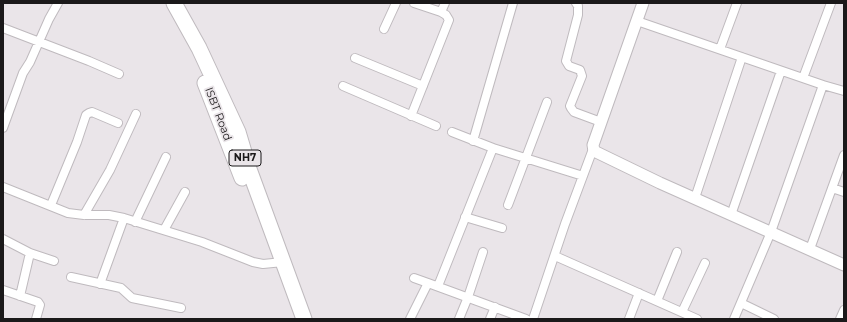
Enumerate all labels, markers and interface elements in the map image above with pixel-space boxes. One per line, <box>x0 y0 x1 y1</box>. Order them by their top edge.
street label: ISBT Road <box>202 85 234 143</box>
road number: NH7 <box>229 150 261 166</box>

